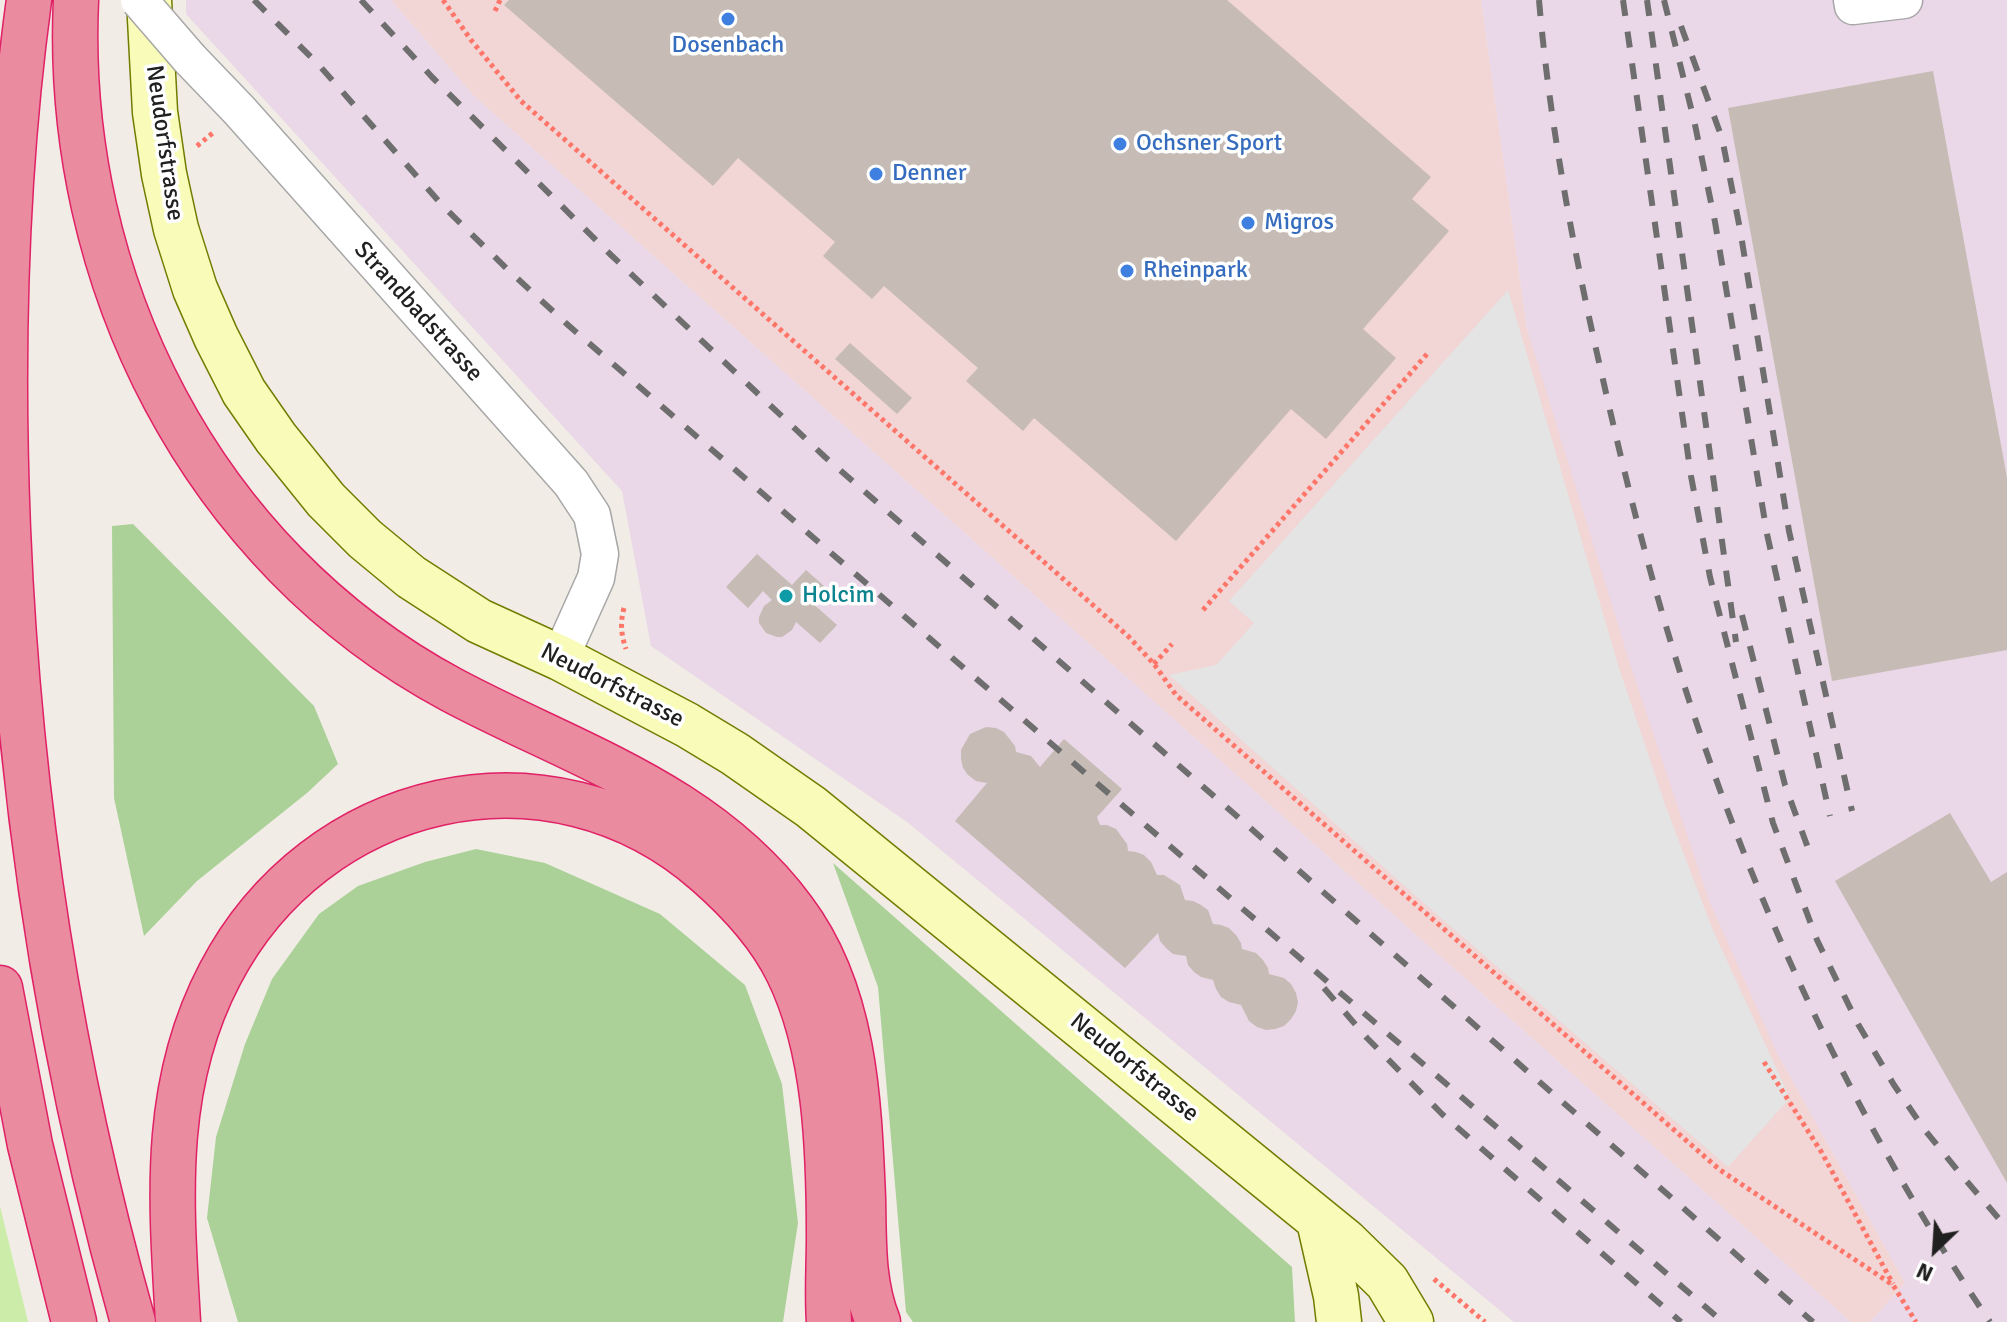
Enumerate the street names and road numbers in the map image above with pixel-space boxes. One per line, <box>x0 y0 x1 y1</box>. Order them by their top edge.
street label: Neudorfstrasse <box>139 63 189 223</box>
street label: Strandbadstrasse <box>348 236 488 388</box>
street label: Neudorfstrasse <box>536 638 688 734</box>
street label: Neudorfstrasse <box>1064 1007 1204 1129</box>

